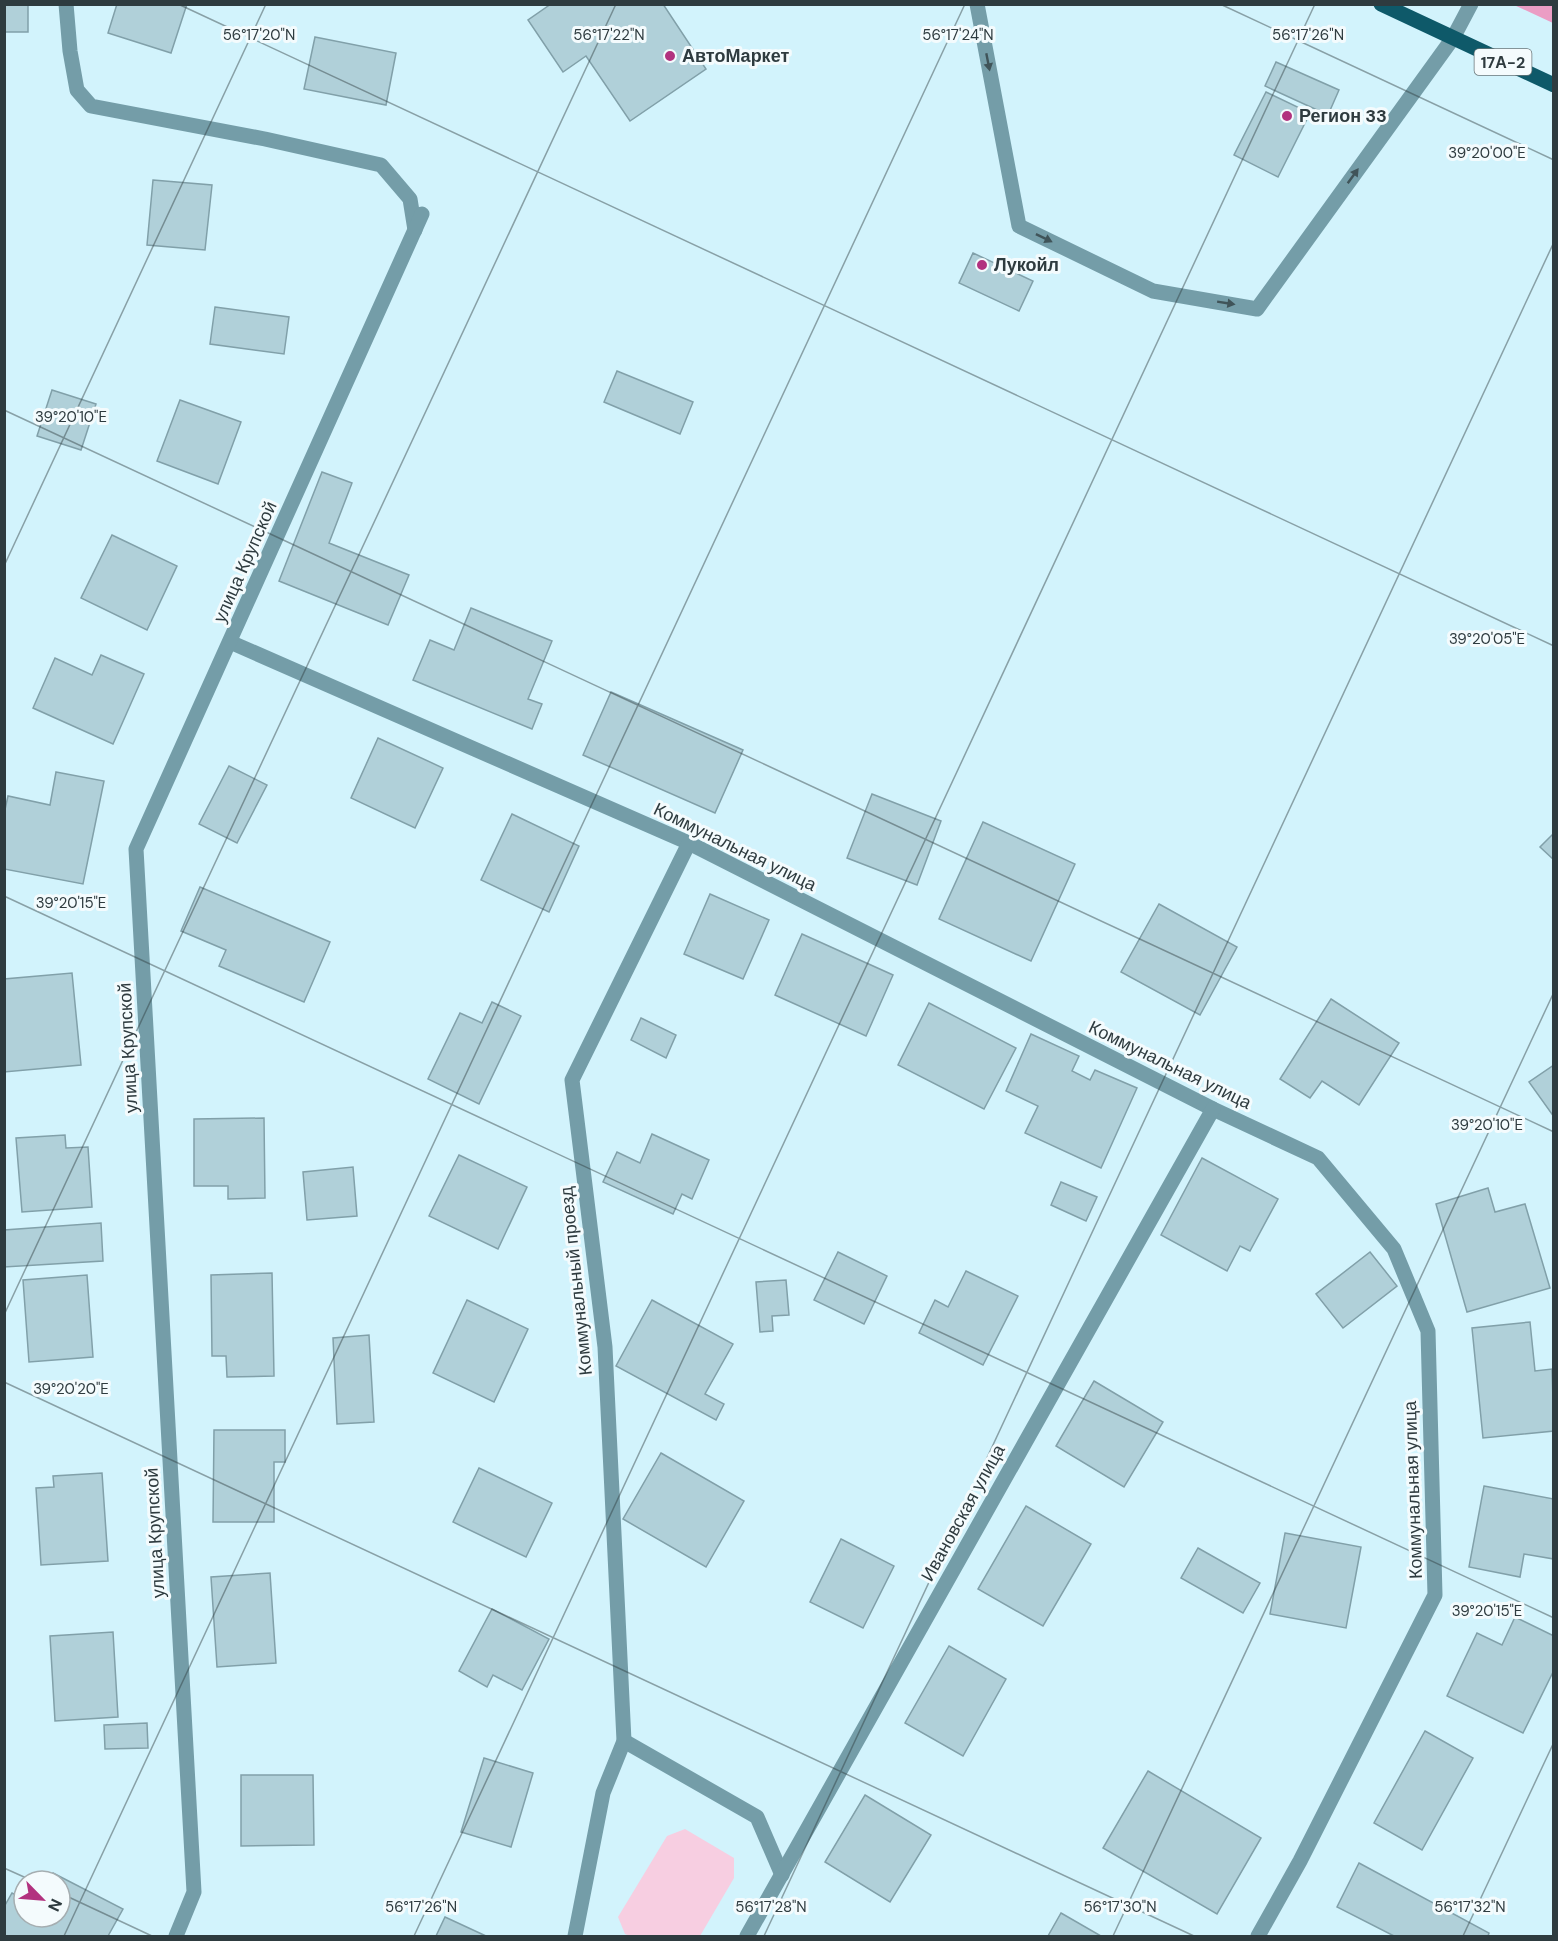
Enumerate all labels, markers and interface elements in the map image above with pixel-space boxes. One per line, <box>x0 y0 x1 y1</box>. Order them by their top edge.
text: 56°17'20"N <box>223 25 295 45</box>
text: 56°17'22"N <box>573 25 645 45</box>
text: 56°17'24"N <box>922 25 994 45</box>
text: 56°17'26"N <box>1272 25 1344 45</box>
place label: АвтоМаркет <box>682 44 789 68</box>
marker: АвтоМаркет <box>663 49 677 63</box>
road number: 17А-2 <box>1474 49 1532 75</box>
one-way arrow <box>984 53 993 72</box>
place label: Регион 33 <box>1299 104 1387 128</box>
marker: Регион 33 <box>1280 109 1294 123</box>
text: 39°20'00"E <box>1448 143 1526 163</box>
one-way arrow <box>1347 169 1359 185</box>
one-way arrow <box>1035 234 1052 243</box>
place label: Лукойл <box>994 253 1059 277</box>
marker: Лукойл <box>975 258 989 272</box>
one-way arrow <box>1216 299 1235 308</box>
text: 39°20'10"E <box>35 407 107 427</box>
street label: улица Крупской <box>208 498 282 626</box>
text: 39°20'05"E <box>1449 629 1525 649</box>
street label: Коммунальная улица <box>650 797 821 897</box>
text: 39°20'15"E <box>36 893 106 913</box>
street label: улица Крупской <box>113 982 143 1114</box>
street label: Коммунальная улица <box>1085 1015 1256 1115</box>
text: 39°20'10"E <box>1451 1115 1523 1135</box>
street label: Коммунальный проезд <box>554 1185 598 1377</box>
text: 39°20'20"E <box>33 1379 109 1399</box>
street label: Коммунальная улица <box>1398 1400 1428 1579</box>
street label: Ивановская улица <box>915 1439 1011 1586</box>
street label: улица Крупской <box>140 1467 170 1599</box>
text: 39°20'15"E <box>1452 1601 1522 1621</box>
north arrow <box>12 1869 72 1929</box>
text: N <box>43 1895 67 1915</box>
text: 56°17'26"N <box>385 1897 457 1917</box>
text: 56°17'28"N <box>735 1897 807 1917</box>
text: 56°17'30"N <box>1083 1897 1157 1917</box>
text: 56°17'32"N <box>1434 1897 1506 1917</box>

